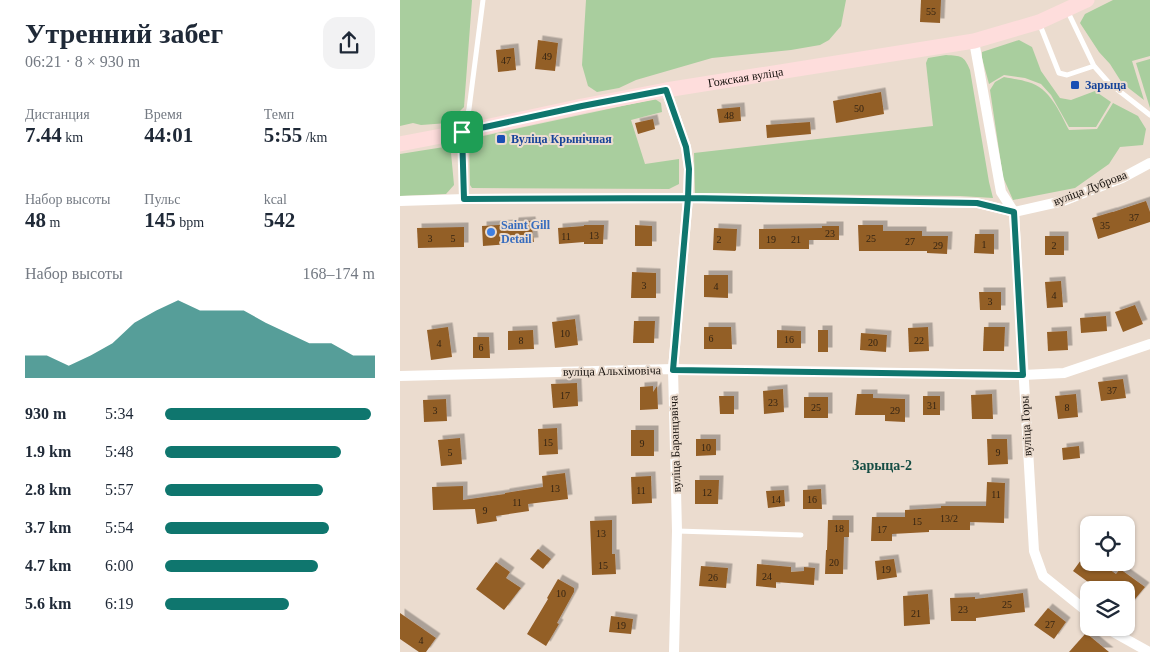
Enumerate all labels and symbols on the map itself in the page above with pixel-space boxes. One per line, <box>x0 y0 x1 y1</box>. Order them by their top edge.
house number: 55 <box>926 6 936 17</box>
house number: 49 <box>542 51 552 62</box>
house number: 47 <box>501 55 511 66</box>
street label: Гожская вуліца <box>707 64 785 90</box>
place label: Зарыца <box>1085 78 1126 92</box>
marker: Зарыца <box>1069 79 1081 91</box>
house number: 50 <box>854 103 864 114</box>
house number: 48 <box>724 110 734 121</box>
pin <box>441 111 483 153</box>
place label: Вуліца Крынічная <box>511 132 612 146</box>
marker: Вуліца Крынічная <box>495 133 507 145</box>
street label: вуліца Дуброва <box>1051 167 1129 208</box>
house number: 37 <box>1129 212 1139 223</box>
place label: Saint Gill Detail <box>501 218 551 246</box>
house number: 35 <box>1100 220 1110 231</box>
marker: Saint Gill Detail <box>485 226 497 238</box>
house number: 23 <box>825 228 835 239</box>
house number: 13 <box>589 230 599 241</box>
house number: 11 <box>561 231 571 242</box>
house number: 3 <box>428 233 433 244</box>
house number: 5 <box>451 233 456 244</box>
house number: 25 <box>866 233 876 244</box>
house number: 2 <box>717 234 722 245</box>
house number: 19 <box>766 234 776 245</box>
house number: 21 <box>791 234 801 245</box>
house number: 27 <box>905 236 915 247</box>
house number: 1 <box>982 239 987 250</box>
house number: 29 <box>933 240 943 251</box>
house number: 2 <box>1052 240 1057 251</box>
house number: 3 <box>642 280 647 291</box>
house number: 4 <box>714 281 719 292</box>
house number: 4 <box>1052 290 1057 301</box>
house number: 3 <box>988 296 993 307</box>
house number: 10 <box>560 328 570 339</box>
house number: 6 <box>709 333 714 344</box>
house number: 16 <box>784 334 794 345</box>
house number: 8 <box>519 335 524 346</box>
house number: 22 <box>914 335 924 346</box>
house number: 20 <box>868 337 878 348</box>
house number: 4 <box>437 338 442 349</box>
house number: 6 <box>479 342 484 353</box>
street label: вуліца Альхімовіча <box>563 363 662 379</box>
house number: 37 <box>1107 385 1117 396</box>
house number: 17 <box>560 390 570 401</box>
street label: вуліца Баранцэвіча <box>666 395 684 493</box>
street label: вуліца Горы <box>1017 395 1035 457</box>
house number: 23 <box>768 397 778 408</box>
house number: 31 <box>927 400 937 411</box>
house number: 25 <box>811 402 821 413</box>
house number: 8 <box>1065 402 1070 413</box>
house number: 3 <box>433 405 438 416</box>
house number: 29 <box>890 405 900 416</box>
house number: 15 <box>543 437 553 448</box>
house number: 9 <box>640 438 645 449</box>
house number: 10 <box>701 442 711 453</box>
house number: 5 <box>448 447 453 458</box>
house number: 9 <box>996 447 1001 458</box>
district label: Зарыца-2 <box>852 458 912 473</box>
house number: 13 <box>550 483 560 494</box>
house number: 11 <box>636 485 646 496</box>
house number: 12 <box>702 487 712 498</box>
house number: 11 <box>991 489 1001 500</box>
house number: 14 <box>771 494 781 505</box>
house number: 16 <box>807 494 817 505</box>
house number: 11 <box>512 497 522 508</box>
house number: 9 <box>483 505 488 516</box>
house number: 13/2 <box>940 513 958 524</box>
house number: 15 <box>912 516 922 527</box>
house number: 18 <box>834 523 844 534</box>
house number: 17 <box>877 524 887 535</box>
house number: 13 <box>596 528 606 539</box>
house number: 20 <box>829 557 839 568</box>
house number: 15 <box>598 560 608 571</box>
house number: 19 <box>881 564 891 575</box>
house number: 24 <box>762 571 772 582</box>
house number: 26 <box>708 572 718 583</box>
house number: 10 <box>556 588 566 599</box>
house number: 25 <box>1002 599 1012 610</box>
house number: 23 <box>958 604 968 615</box>
house number: 21 <box>911 608 921 619</box>
house number: 27 <box>1045 619 1055 630</box>
house number: 19 <box>616 620 626 631</box>
house number: 4 <box>419 635 424 646</box>

